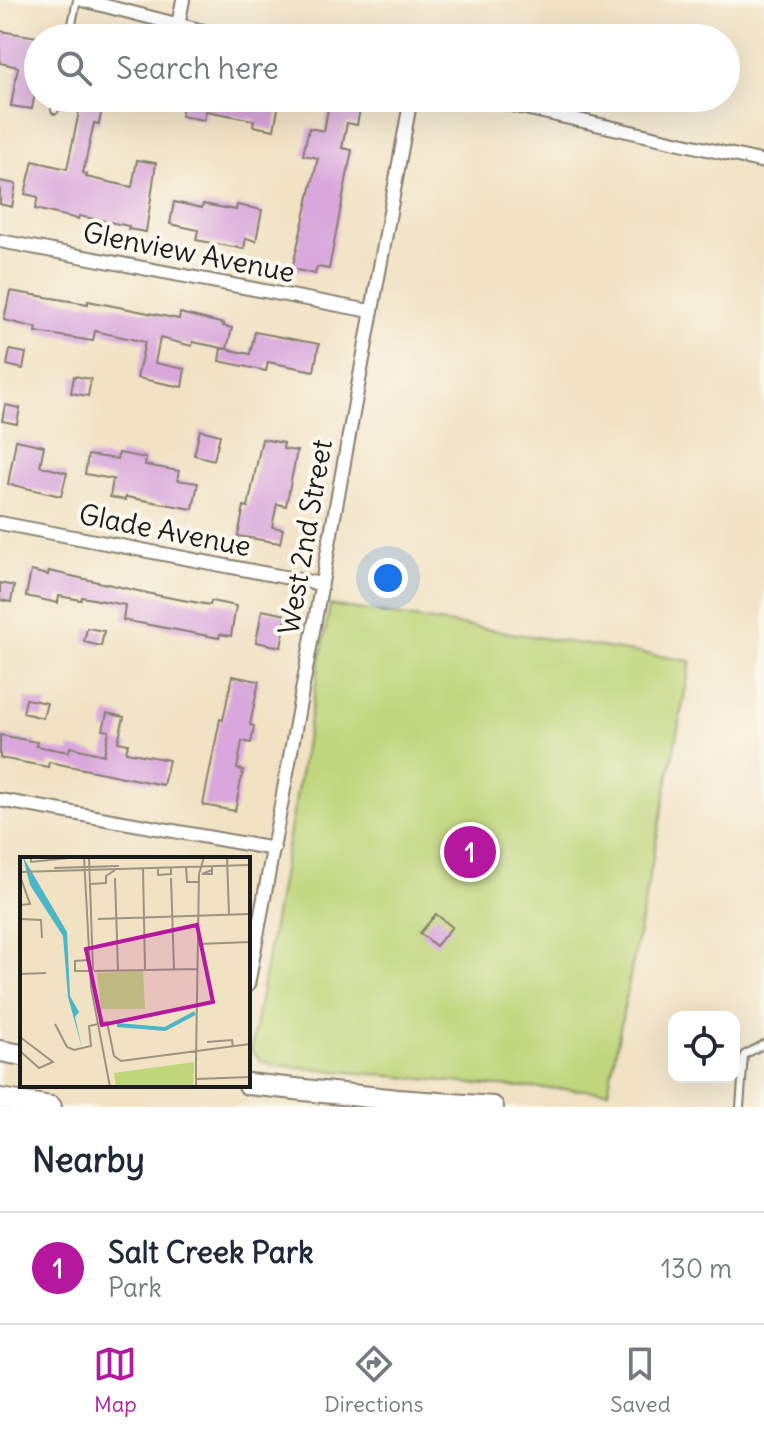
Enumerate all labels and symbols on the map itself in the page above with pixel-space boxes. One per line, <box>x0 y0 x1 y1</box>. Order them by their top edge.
street label: Glenview Avenue <box>80 214 298 290</box>
street label: West 2nd Street <box>270 436 340 638</box>
street label: Glade Avenue <box>76 496 254 564</box>
your location <box>368 558 408 598</box>
pin: 1 <box>444 822 496 882</box>
inset map <box>20 857 250 1087</box>

